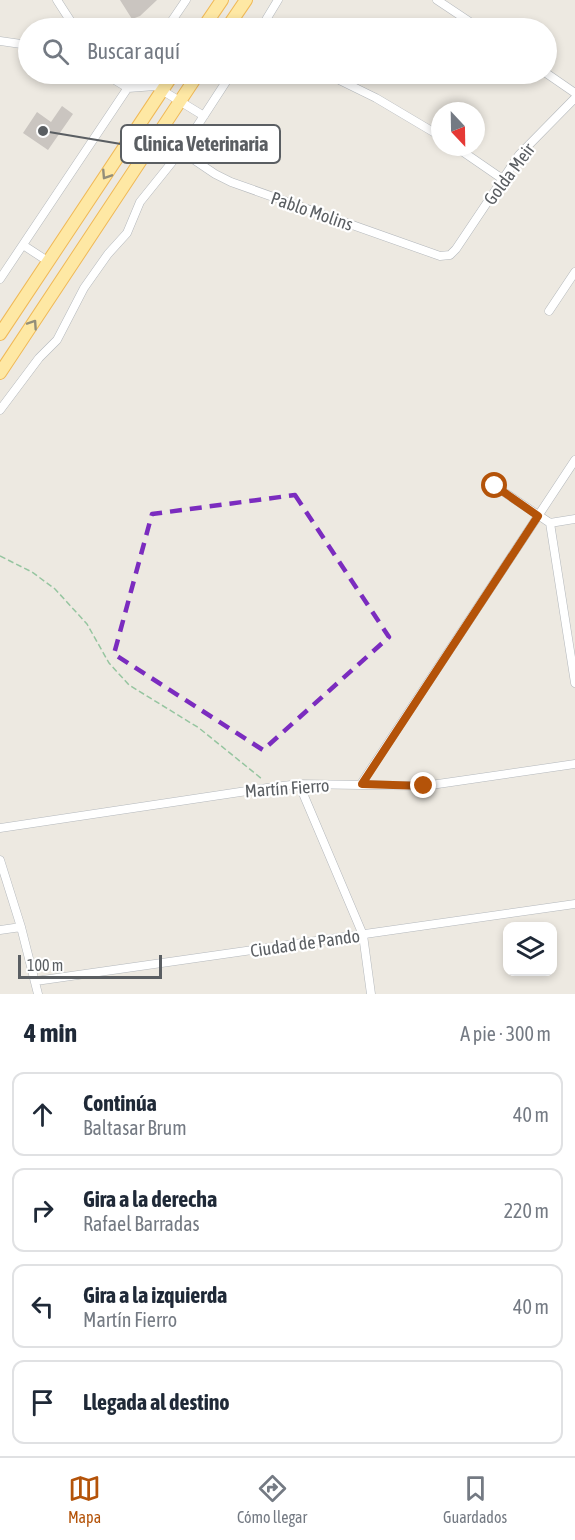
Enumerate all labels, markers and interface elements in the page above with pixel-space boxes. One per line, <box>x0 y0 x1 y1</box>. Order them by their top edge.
search box <box>18 18 557 84</box>
icon: search <box>39 35 72 68</box>
text: Buscar aquí <box>87 38 180 64</box>
north arrow <box>431 102 485 156</box>
callout: Clinica Veterinaria <box>121 125 280 163</box>
text: Clinica Veterinaria <box>134 132 268 155</box>
street label: Golda Meir <box>479 139 539 209</box>
one-way arrow <box>102 168 113 179</box>
street label: Pablo Molins <box>268 187 356 235</box>
one-way arrow <box>25 320 37 330</box>
route start <box>481 472 507 498</box>
route end <box>410 772 436 798</box>
street label: Martín Fierro <box>244 775 330 801</box>
map controls <box>503 922 557 976</box>
button: layers <box>503 922 557 976</box>
street label: Ciudad de Pando <box>249 925 361 961</box>
scale bar <box>18 952 162 980</box>
text: 100 m <box>27 956 63 974</box>
text: 4 min <box>24 1018 77 1048</box>
text: A pie · 300 m <box>460 1022 551 1045</box>
text: Continúa <box>83 1090 157 1116</box>
icon: ahead <box>26 1098 59 1131</box>
text: 40 m <box>513 1103 549 1126</box>
text: Baltasar Brum <box>83 1116 187 1139</box>
text: Gira a la derecha <box>83 1186 217 1212</box>
icon: right <box>26 1194 59 1227</box>
text: 220 m <box>504 1199 549 1222</box>
text: Rafael Barradas <box>83 1212 200 1235</box>
text: Gira a la izquierda <box>83 1282 227 1308</box>
icon: left <box>26 1290 59 1323</box>
text: 40 m <box>513 1295 549 1318</box>
text: Martín Fierro <box>83 1308 177 1331</box>
icon: arrive <box>26 1386 59 1419</box>
text: Llegada al destino <box>83 1389 230 1415</box>
tab: Mapa <box>68 1472 101 1526</box>
tab: Cómo llegar <box>237 1472 307 1526</box>
tab: Guardados <box>443 1472 507 1526</box>

